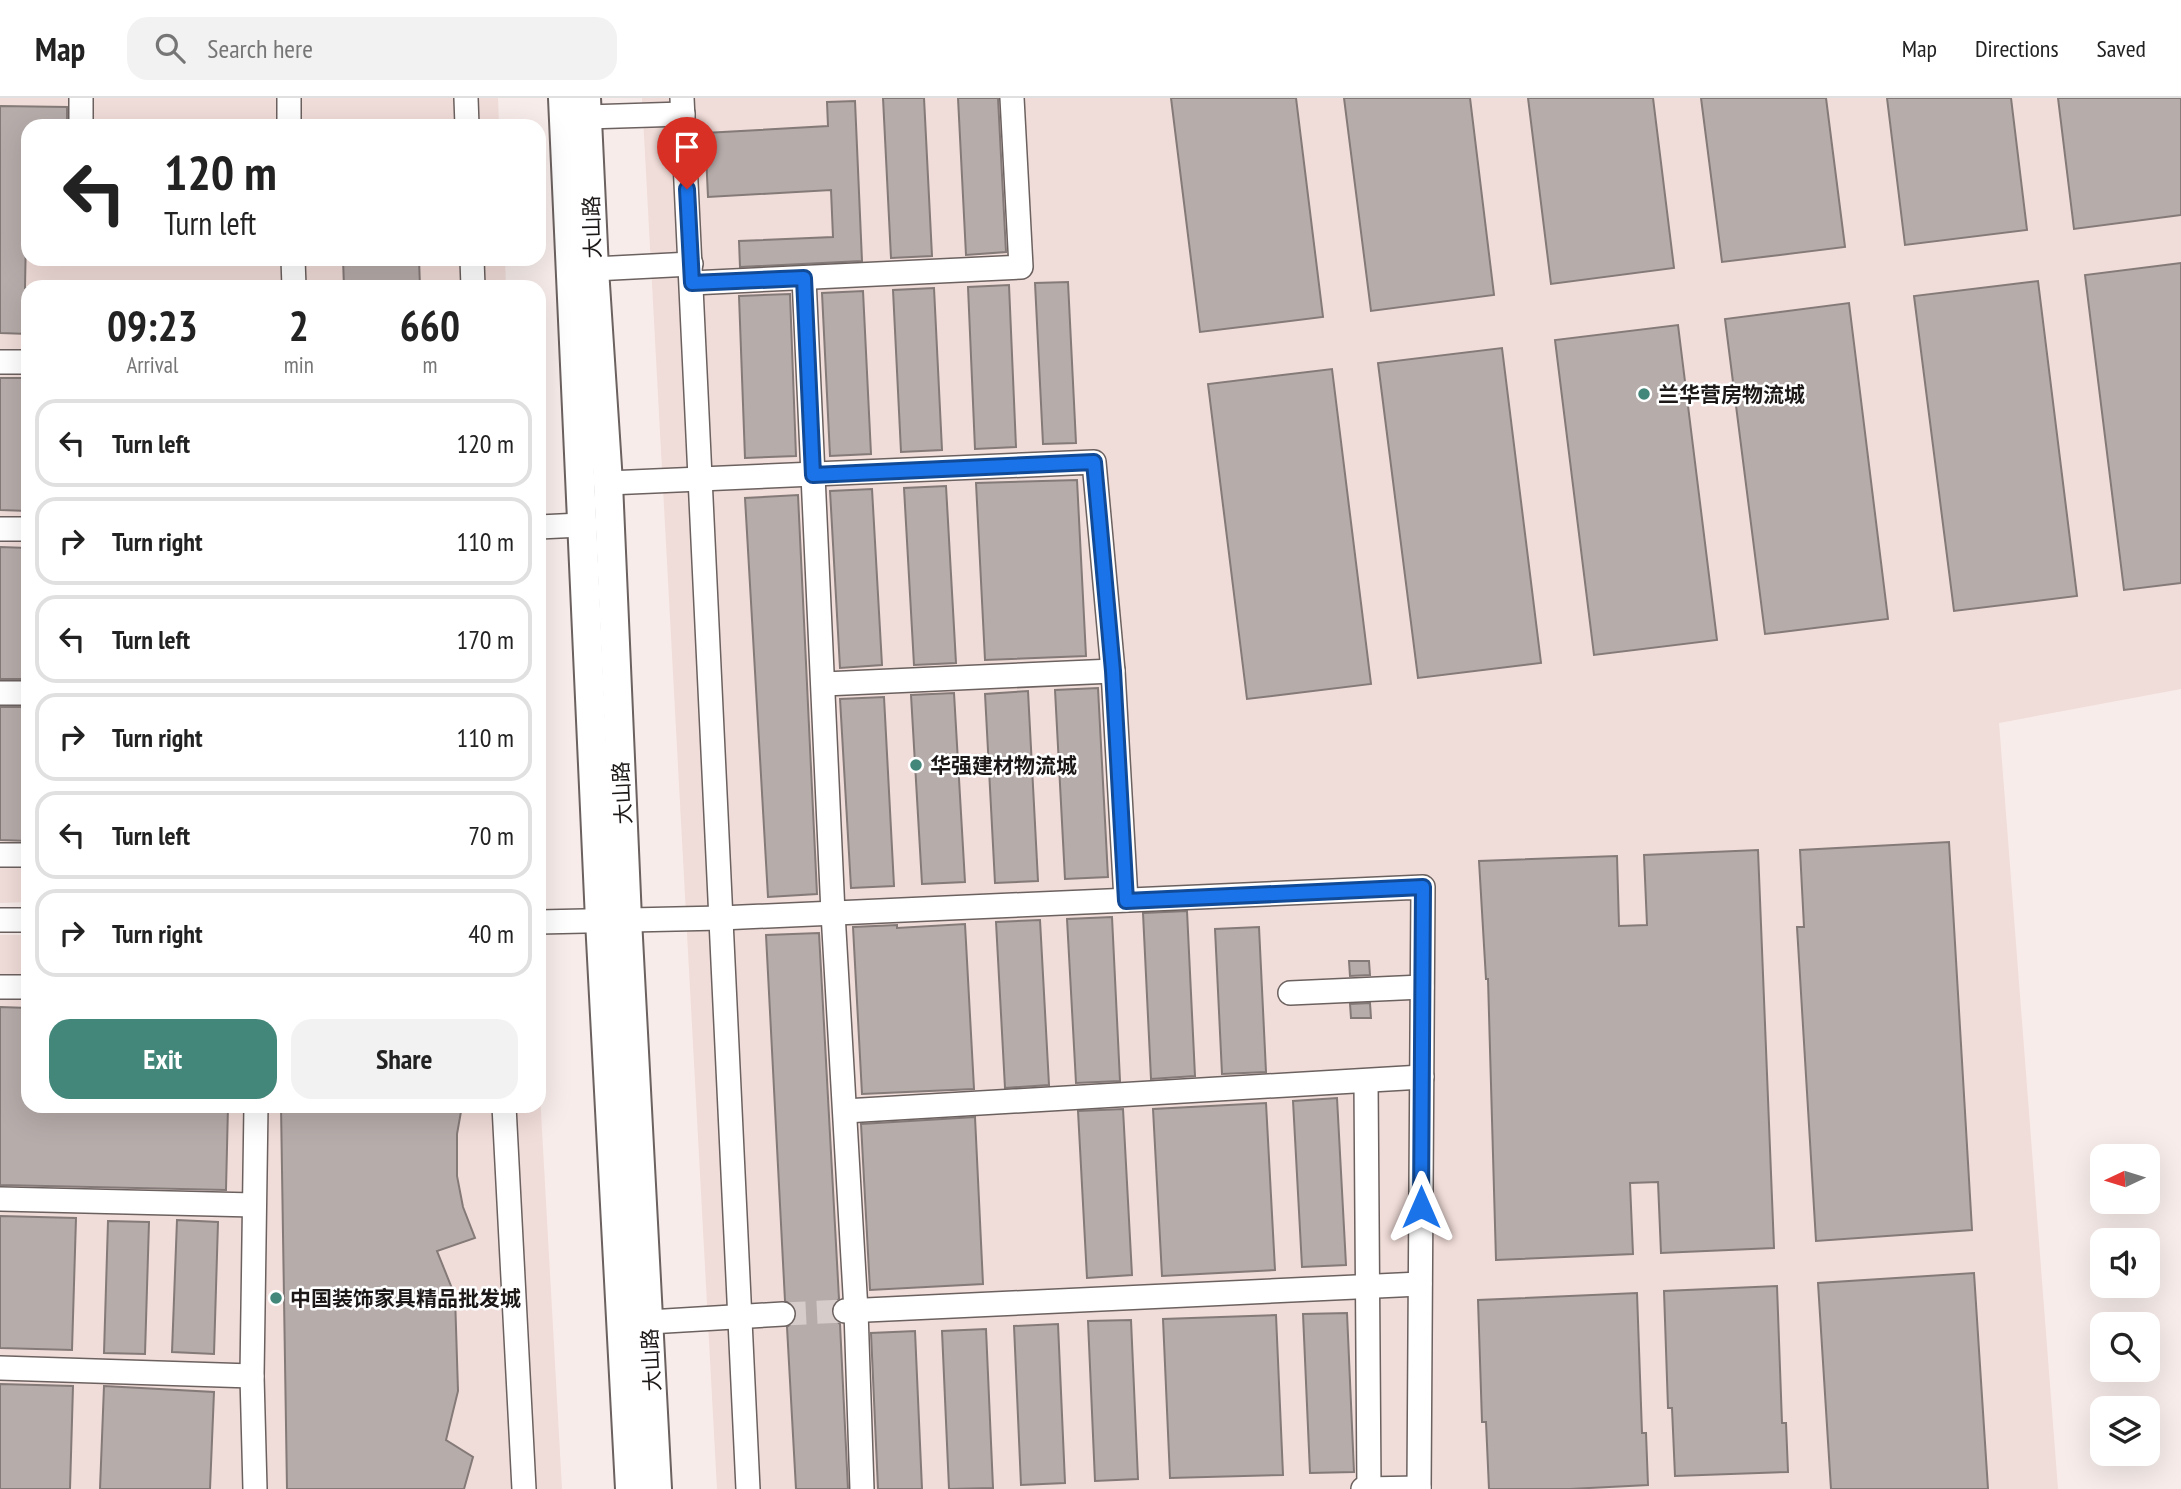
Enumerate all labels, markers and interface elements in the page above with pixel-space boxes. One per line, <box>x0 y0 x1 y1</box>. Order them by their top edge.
search box <box>127 17 617 80</box>
text: Map <box>35 27 85 70</box>
icon: search <box>151 29 189 67</box>
text: Search here <box>207 32 313 65</box>
text: Map <box>1902 33 1937 64</box>
text: Directions <box>1975 33 2059 64</box>
text: Saved <box>2097 33 2146 64</box>
pin <box>657 117 717 189</box>
icon: arrive <box>668 128 706 166</box>
text: 120 m <box>164 140 277 204</box>
icon: left <box>49 147 140 238</box>
street label: 大山路 <box>577 195 607 259</box>
text: Turn left <box>164 202 256 244</box>
text: 09:23 <box>107 298 198 353</box>
text: 2 <box>289 298 309 353</box>
text: 660 <box>400 298 460 353</box>
text: Arrival <box>126 350 178 379</box>
text: min <box>284 350 314 379</box>
text: m <box>422 350 437 379</box>
place label: 兰华营房物流城 <box>1658 381 1805 408</box>
marker: 兰华营房物流城 <box>1636 386 1652 402</box>
icon: left <box>53 424 91 462</box>
text: Turn left <box>112 427 190 460</box>
text: 120 m <box>456 427 514 460</box>
icon: right <box>53 522 91 560</box>
text: Turn right <box>112 525 203 558</box>
text: 110 m <box>456 525 514 558</box>
icon: left <box>53 620 91 658</box>
text: Turn left <box>112 623 190 656</box>
text: 170 m <box>456 623 514 656</box>
icon: right <box>53 718 91 756</box>
text: Turn right <box>112 721 203 754</box>
text: 110 m <box>456 721 514 754</box>
place label: 华强建材物流城 <box>930 752 1077 779</box>
marker: 华强建材物流城 <box>908 757 924 773</box>
street label: 大山路 <box>607 761 637 825</box>
icon: left <box>53 816 91 854</box>
text: Turn left <box>112 819 190 852</box>
text: 70 m <box>468 819 514 852</box>
icon: right <box>53 914 91 952</box>
text: Turn right <box>112 917 203 950</box>
text: 40 m <box>468 917 514 950</box>
button: Exit <box>49 1019 277 1099</box>
button: Share <box>291 1019 518 1099</box>
north arrow <box>2090 1144 2160 1214</box>
map controls <box>2090 1144 2160 1466</box>
position arrow <box>1384 1170 1458 1244</box>
button: sound <box>2090 1228 2160 1298</box>
place label: 中国装饰家具精品批发城 <box>290 1285 521 1312</box>
marker: 中国装饰家具精品批发城 <box>268 1290 284 1306</box>
button: search <box>2090 1312 2160 1382</box>
street label: 大山路 <box>636 1328 666 1392</box>
button: layers <box>2090 1396 2160 1466</box>

